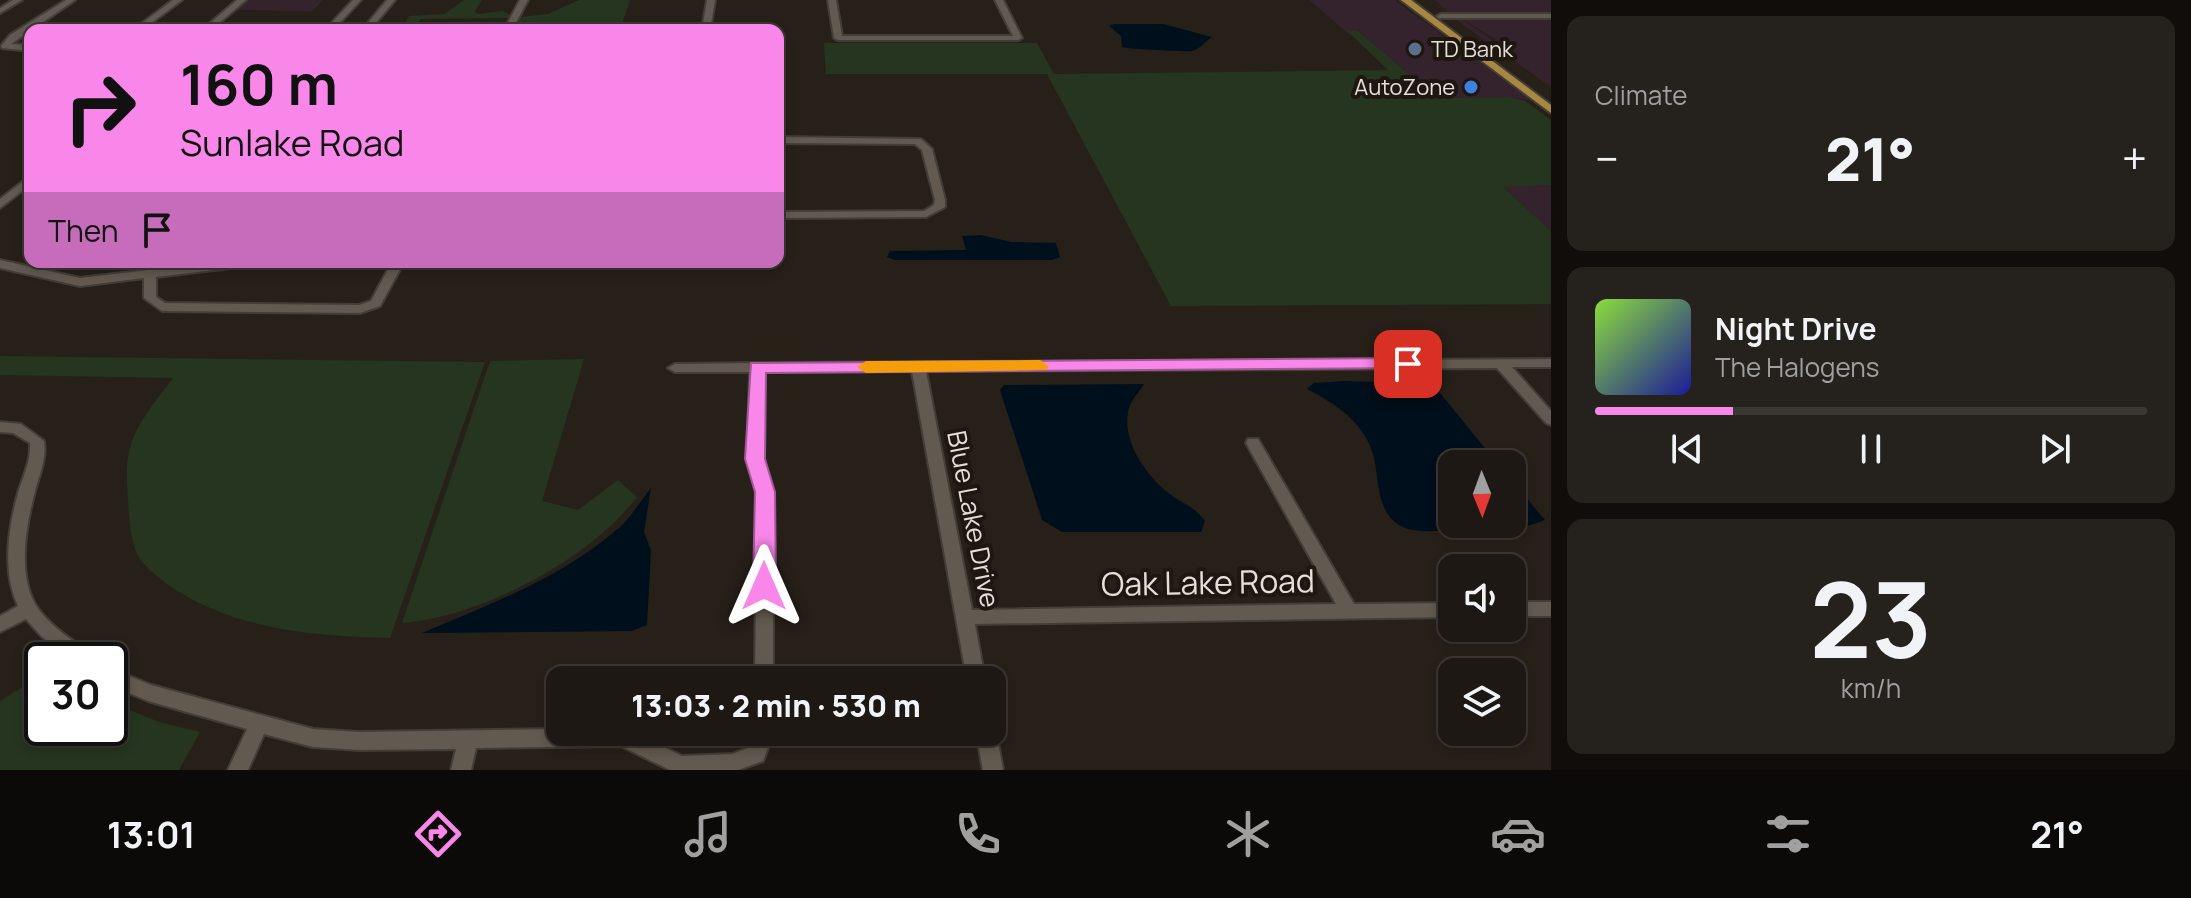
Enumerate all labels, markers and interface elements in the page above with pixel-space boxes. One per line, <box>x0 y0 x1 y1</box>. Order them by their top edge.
place label: TD Bank <box>1431 34 1514 64</box>
marker: TD Bank <box>1406 40 1424 58</box>
text: 160 m <box>180 45 338 122</box>
icon: right <box>48 56 152 160</box>
place label: AutoZone <box>1354 72 1455 102</box>
text: Climate <box>1595 77 1687 113</box>
marker: AutoZone <box>1462 78 1480 96</box>
text: 21° <box>1825 117 1915 199</box>
text: Sunlake Road <box>180 118 404 167</box>
text: − <box>1595 128 1619 188</box>
text: + <box>2122 128 2147 188</box>
icon: arrive <box>135 208 179 252</box>
text: Then <box>48 210 119 251</box>
text: Night Drive <box>1715 308 1877 349</box>
pin <box>1374 330 1442 398</box>
icon: arrive <box>1386 342 1430 386</box>
text: The Halogens <box>1715 349 1879 385</box>
street label: Blue Lake Drive <box>939 427 1009 610</box>
icon: previous <box>1665 427 1709 471</box>
icon: pause <box>1849 427 1893 471</box>
icon: next <box>2033 427 2077 471</box>
north arrow <box>1438 450 1526 538</box>
map controls <box>1438 450 1526 746</box>
position arrow <box>722 544 806 628</box>
text: 23 <box>1810 547 1932 689</box>
button: sound <box>1438 554 1526 642</box>
street label: Oak Lake Road <box>1101 558 1315 606</box>
speed limit sign: 30 <box>24 642 128 746</box>
button: layers <box>1438 658 1526 746</box>
text: km/h <box>1841 670 1901 706</box>
text: 13:03 · 2 min · 530 m <box>631 685 921 726</box>
icon: directions <box>410 806 466 862</box>
icon: music <box>680 806 736 862</box>
icon: phone <box>950 806 1006 862</box>
icon: climate <box>1220 806 1276 862</box>
icon: car <box>1490 806 1546 862</box>
icon: filters <box>1760 806 1816 862</box>
text: 13:01 <box>107 810 196 859</box>
text: 21° <box>2030 810 2084 859</box>

